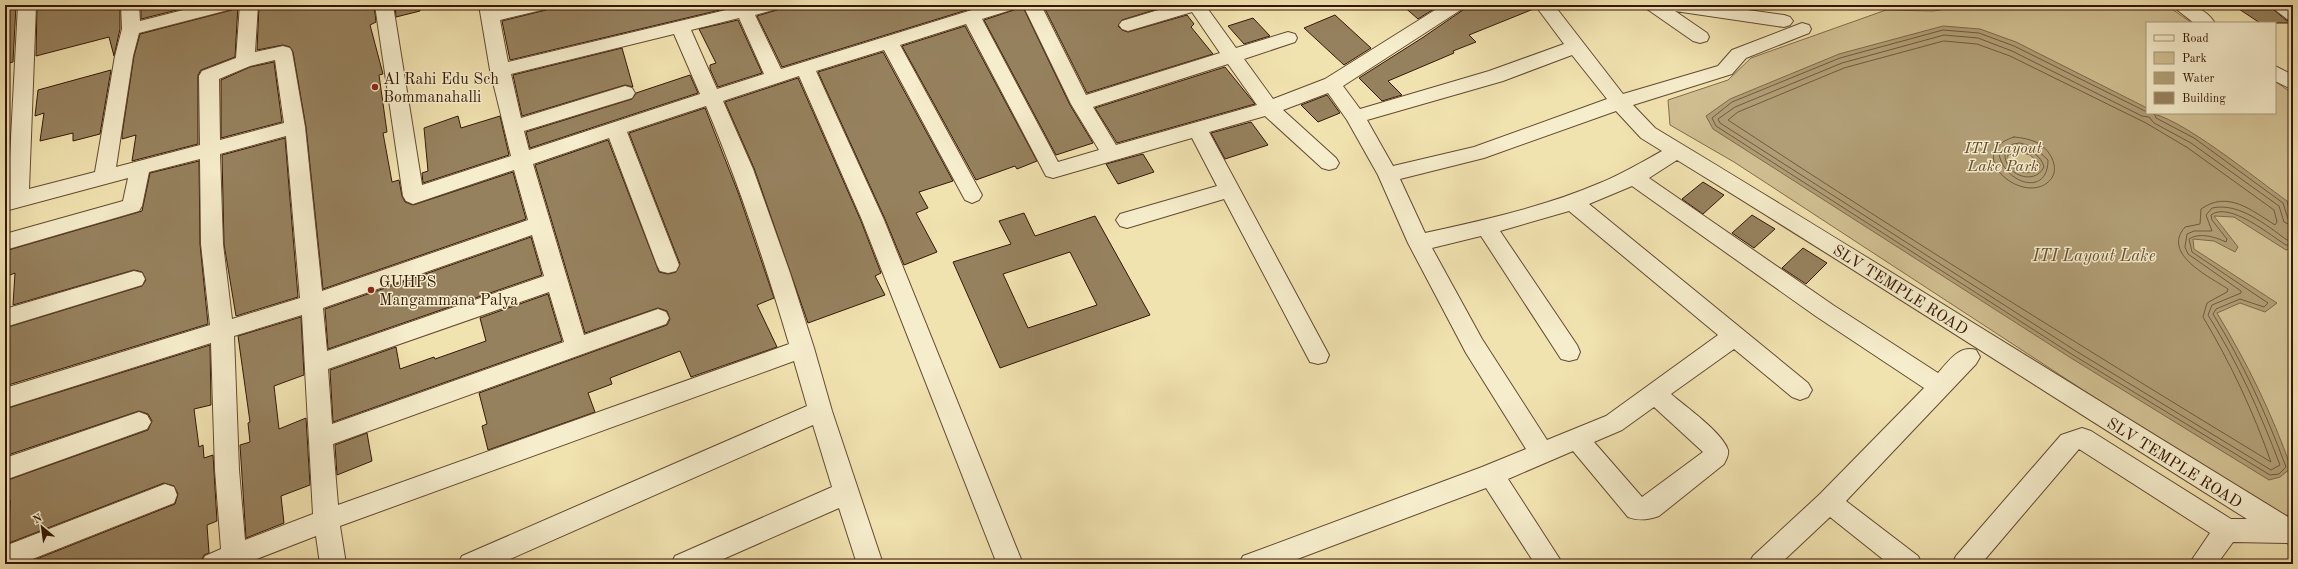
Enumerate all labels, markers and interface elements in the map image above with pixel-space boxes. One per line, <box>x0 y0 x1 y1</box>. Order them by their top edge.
legend <box>2146 22 2276 114</box>
text: Road <box>2182 33 2209 45</box>
text: Park <box>2182 53 2207 65</box>
place label: Al Rahi Edu Sch Bommanahalli <box>383 72 499 106</box>
text: Water <box>2182 73 2215 85</box>
marker: Al Rahi Edu Sch Bommanahalli <box>370 82 380 92</box>
text: Building <box>2182 93 2226 105</box>
park label: ITI Layout Lake Park <box>1963 141 2043 175</box>
street label: SLV TEMPLE ROAD <box>1830 243 1970 339</box>
water label: ITI Layout Lake <box>2031 248 2156 265</box>
place label: GUHPS Mangammana Palya <box>379 275 518 309</box>
marker: GUHPS Mangammana Palya <box>366 285 376 295</box>
street label: SLV TEMPLE ROAD <box>2104 416 2244 512</box>
north arrow <box>22 507 62 547</box>
text: N <box>32 512 45 526</box>

